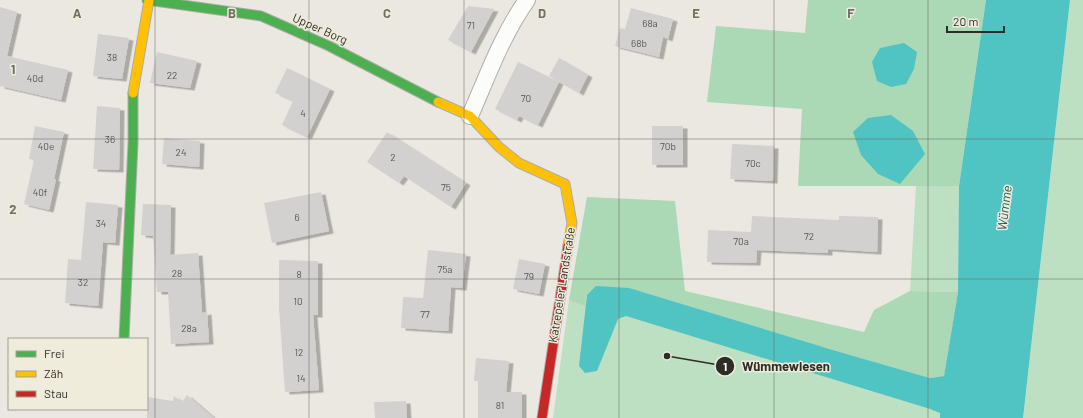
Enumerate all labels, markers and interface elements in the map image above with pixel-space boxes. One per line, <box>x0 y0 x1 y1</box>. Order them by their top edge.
text: A <box>73 5 82 21</box>
text: B <box>228 5 236 21</box>
text: C <box>383 5 391 21</box>
text: D <box>538 5 546 21</box>
text: E <box>692 5 700 21</box>
text: F <box>847 5 855 21</box>
scale bar <box>947 8 1004 34</box>
street label: Upper Borg <box>291 10 350 46</box>
text: 20 m <box>953 14 979 28</box>
house number: 68a <box>642 17 658 29</box>
house number: 71 <box>467 19 475 31</box>
house number: 68b <box>631 37 647 49</box>
house number: 38 <box>107 51 117 63</box>
text: 1 <box>11 61 15 77</box>
house number: 22 <box>167 69 177 81</box>
house number: 40d <box>27 72 43 84</box>
house number: 70 <box>521 92 531 104</box>
house number: 4 <box>300 107 306 119</box>
house number: 36 <box>105 133 115 145</box>
house number: 40e <box>38 140 54 152</box>
house number: 70b <box>660 140 676 152</box>
house number: 24 <box>176 146 186 158</box>
house number: 2 <box>390 151 396 163</box>
house number: 70c <box>745 157 761 169</box>
house number: 75 <box>441 181 451 193</box>
water label: Wümme <box>993 184 1015 231</box>
house number: 40f <box>33 186 48 198</box>
text: 2 <box>9 201 17 217</box>
house number: 6 <box>294 211 300 223</box>
house number: 34 <box>96 217 106 229</box>
street label: Katrepeler Landstraße <box>545 226 577 344</box>
house number: 72 <box>804 230 814 242</box>
house number: 70a <box>733 235 749 247</box>
house number: 75a <box>438 263 452 275</box>
house number: 28 <box>172 267 182 279</box>
house number: 8 <box>296 268 302 280</box>
house number: 79 <box>524 270 534 282</box>
house number: 32 <box>78 276 88 288</box>
house number: 10 <box>293 295 303 307</box>
house number: 77 <box>420 308 430 320</box>
house number: 28a <box>181 322 197 334</box>
legend <box>8 338 148 410</box>
text: Frei <box>44 346 64 360</box>
house number: 12 <box>295 346 303 358</box>
callout: Wümmewiesen <box>715 354 838 379</box>
text: Wümmewiesen <box>742 358 830 374</box>
text: 1 <box>723 359 727 373</box>
text: Zäh <box>44 366 63 380</box>
house number: 14 <box>296 372 306 384</box>
text: Stau <box>44 386 68 400</box>
house number: 81 <box>496 399 504 411</box>

